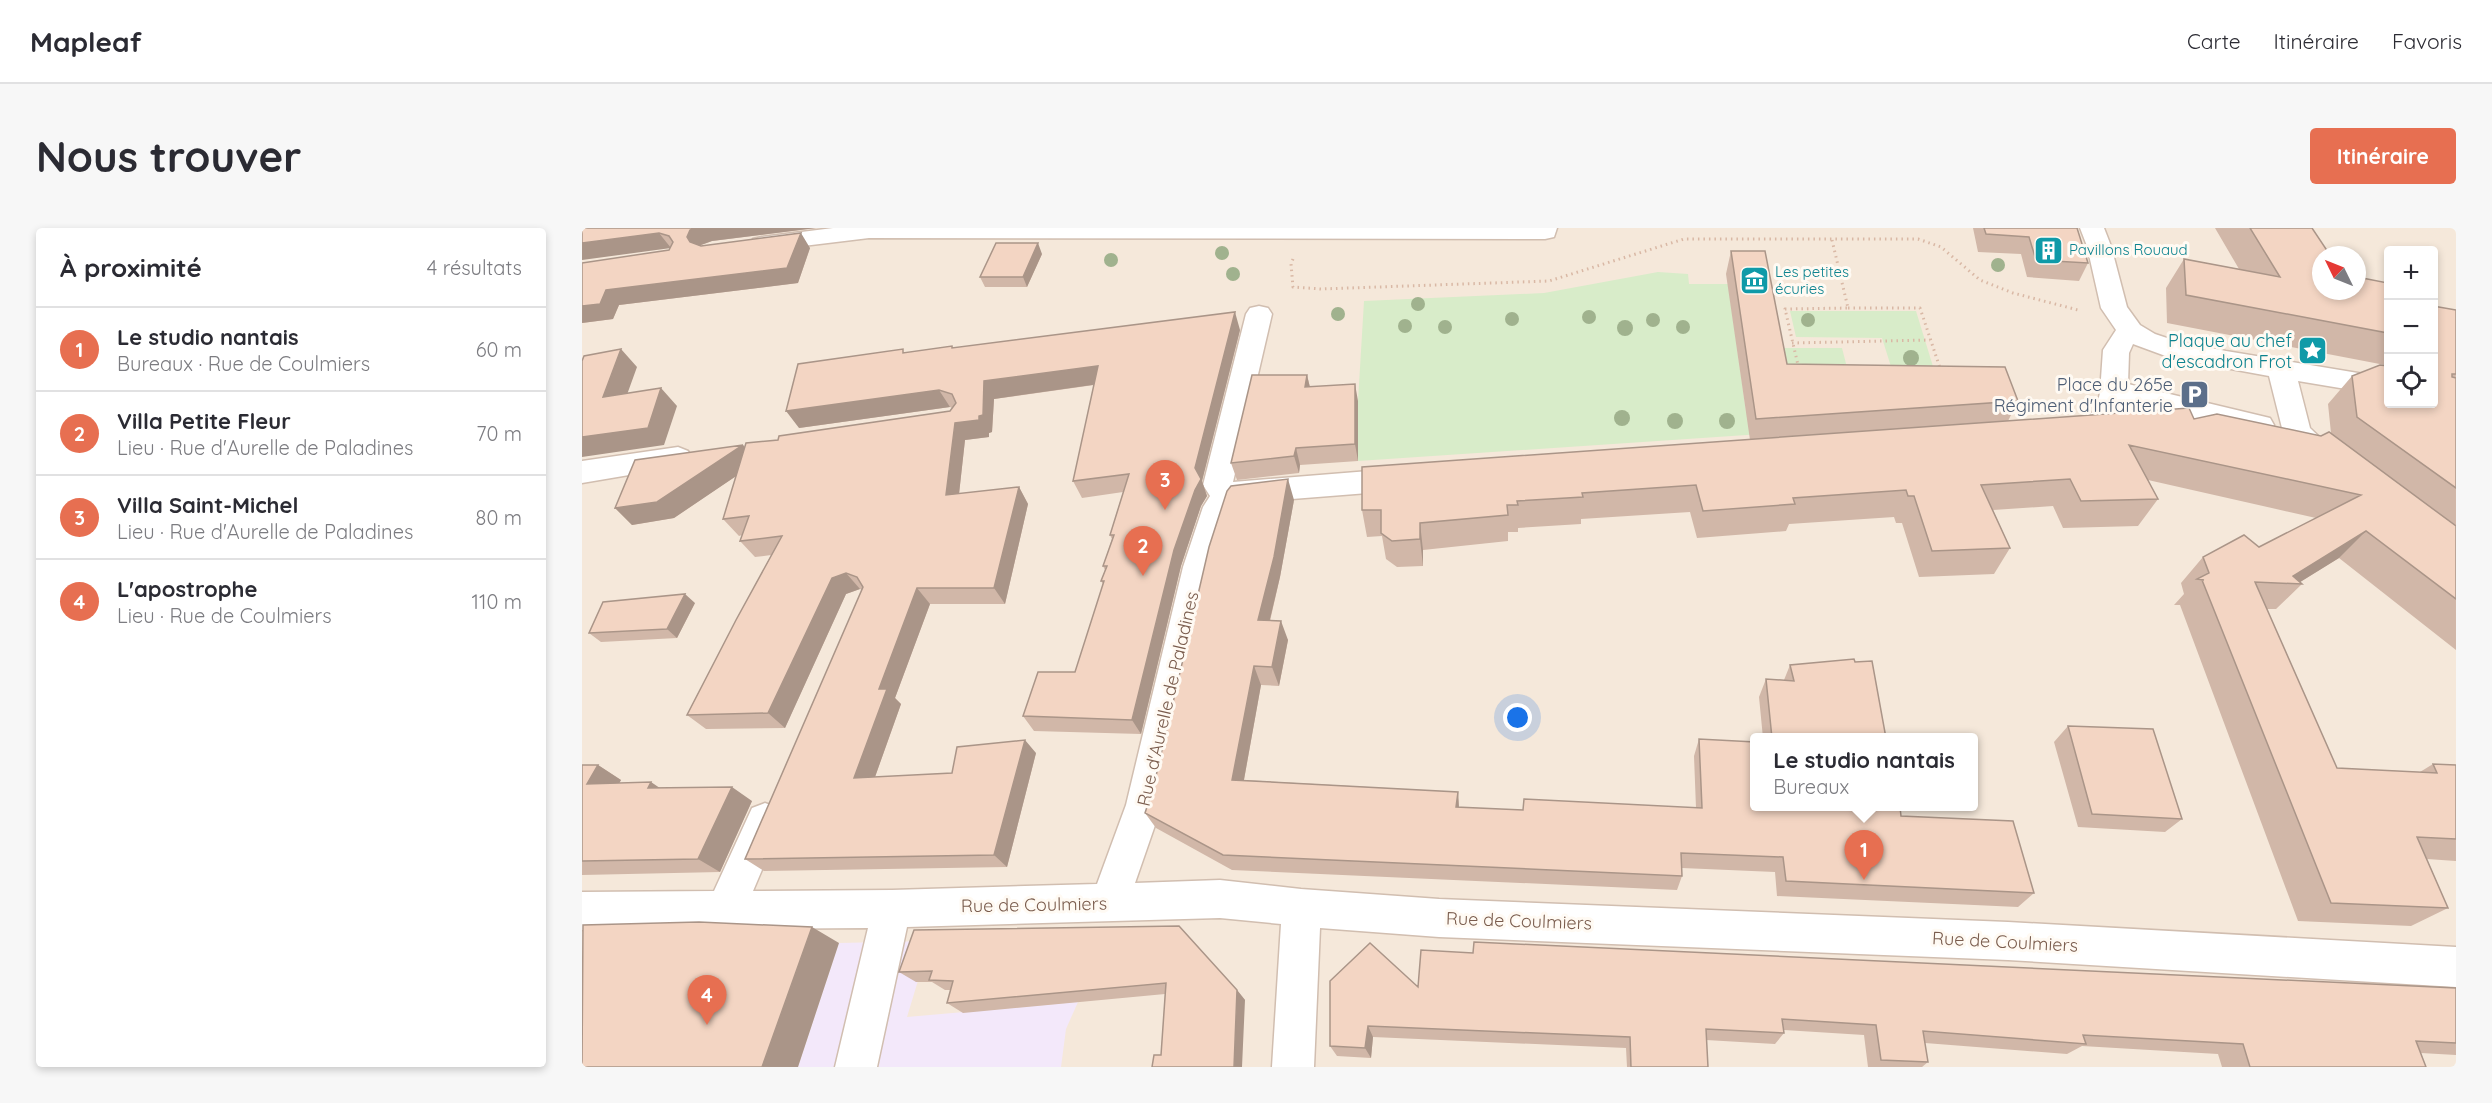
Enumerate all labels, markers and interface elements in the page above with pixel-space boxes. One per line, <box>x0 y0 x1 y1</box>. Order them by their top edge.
text: Mapleaf <box>30 24 142 59</box>
text: Carte <box>2187 28 2241 54</box>
text: Itinéraire <box>2274 28 2359 54</box>
text: Favoris <box>2392 28 2462 54</box>
button: Itinéraire <box>2310 128 2456 184</box>
text: Nous trouver <box>36 130 301 183</box>
building icon: Pavillons Rouaud <box>2032 234 2064 266</box>
place label: Pavillons Rouaud <box>2069 240 2188 259</box>
north arrow <box>2312 246 2366 300</box>
map controls <box>2384 246 2438 408</box>
button: + <box>2384 246 2438 300</box>
text: À proximité <box>60 251 202 284</box>
text: 4 résultats <box>427 255 522 280</box>
place label: Les petites écuries <box>1775 262 1849 298</box>
museum icon: Les petites écuries <box>1738 265 1770 297</box>
button: − <box>2384 300 2438 354</box>
text: Le studio nantais <box>117 323 299 351</box>
place label: Plaque au chef d'escadron Frot <box>2162 329 2293 373</box>
place icon: Plaque au chef d'escadron Frot <box>2297 335 2329 367</box>
text: 1 <box>76 337 83 362</box>
text: 60 m <box>476 337 522 362</box>
text: Bureaux · Rue de Coulmiers <box>117 351 370 376</box>
button: locate <box>2384 354 2438 408</box>
place label: Place du 265e Régiment d'Infanterie <box>1994 373 2173 417</box>
parking icon: Place du 265e Régiment d'Infanterie <box>2178 379 2210 411</box>
text: Villa Petite Fleur <box>117 407 291 435</box>
text: 2 <box>74 421 85 446</box>
text: 70 m <box>476 421 522 446</box>
text: Lieu · Rue d'Aurelle de Paladines <box>117 435 413 460</box>
pin: 3 <box>1146 460 1184 510</box>
text: Villa Saint-Michel <box>117 491 298 519</box>
text: 3 <box>74 505 85 530</box>
text: 80 m <box>476 505 522 530</box>
text: Lieu · Rue d'Aurelle de Paladines <box>117 519 413 544</box>
pin: 2 <box>1124 526 1162 576</box>
text: L'apostrophe <box>117 575 257 603</box>
text: 4 <box>74 589 85 614</box>
text: 110 m <box>472 589 522 614</box>
street label: Rue d'Aurelle de Paladines <box>1132 589 1203 808</box>
text: Lieu · Rue de Coulmiers <box>117 603 332 628</box>
your location <box>1503 703 1532 732</box>
popup <box>1750 733 1978 811</box>
text: Le studio nantais <box>1773 746 1955 774</box>
text: Bureaux <box>1773 774 1849 799</box>
pin: 1 <box>1844 830 1884 880</box>
street label: Rue de Coulmiers <box>961 892 1107 917</box>
street label: Rue de Coulmiers <box>1446 906 1592 935</box>
street label: Rue de Coulmiers <box>1932 926 2079 957</box>
pin: 4 <box>688 976 726 1025</box>

